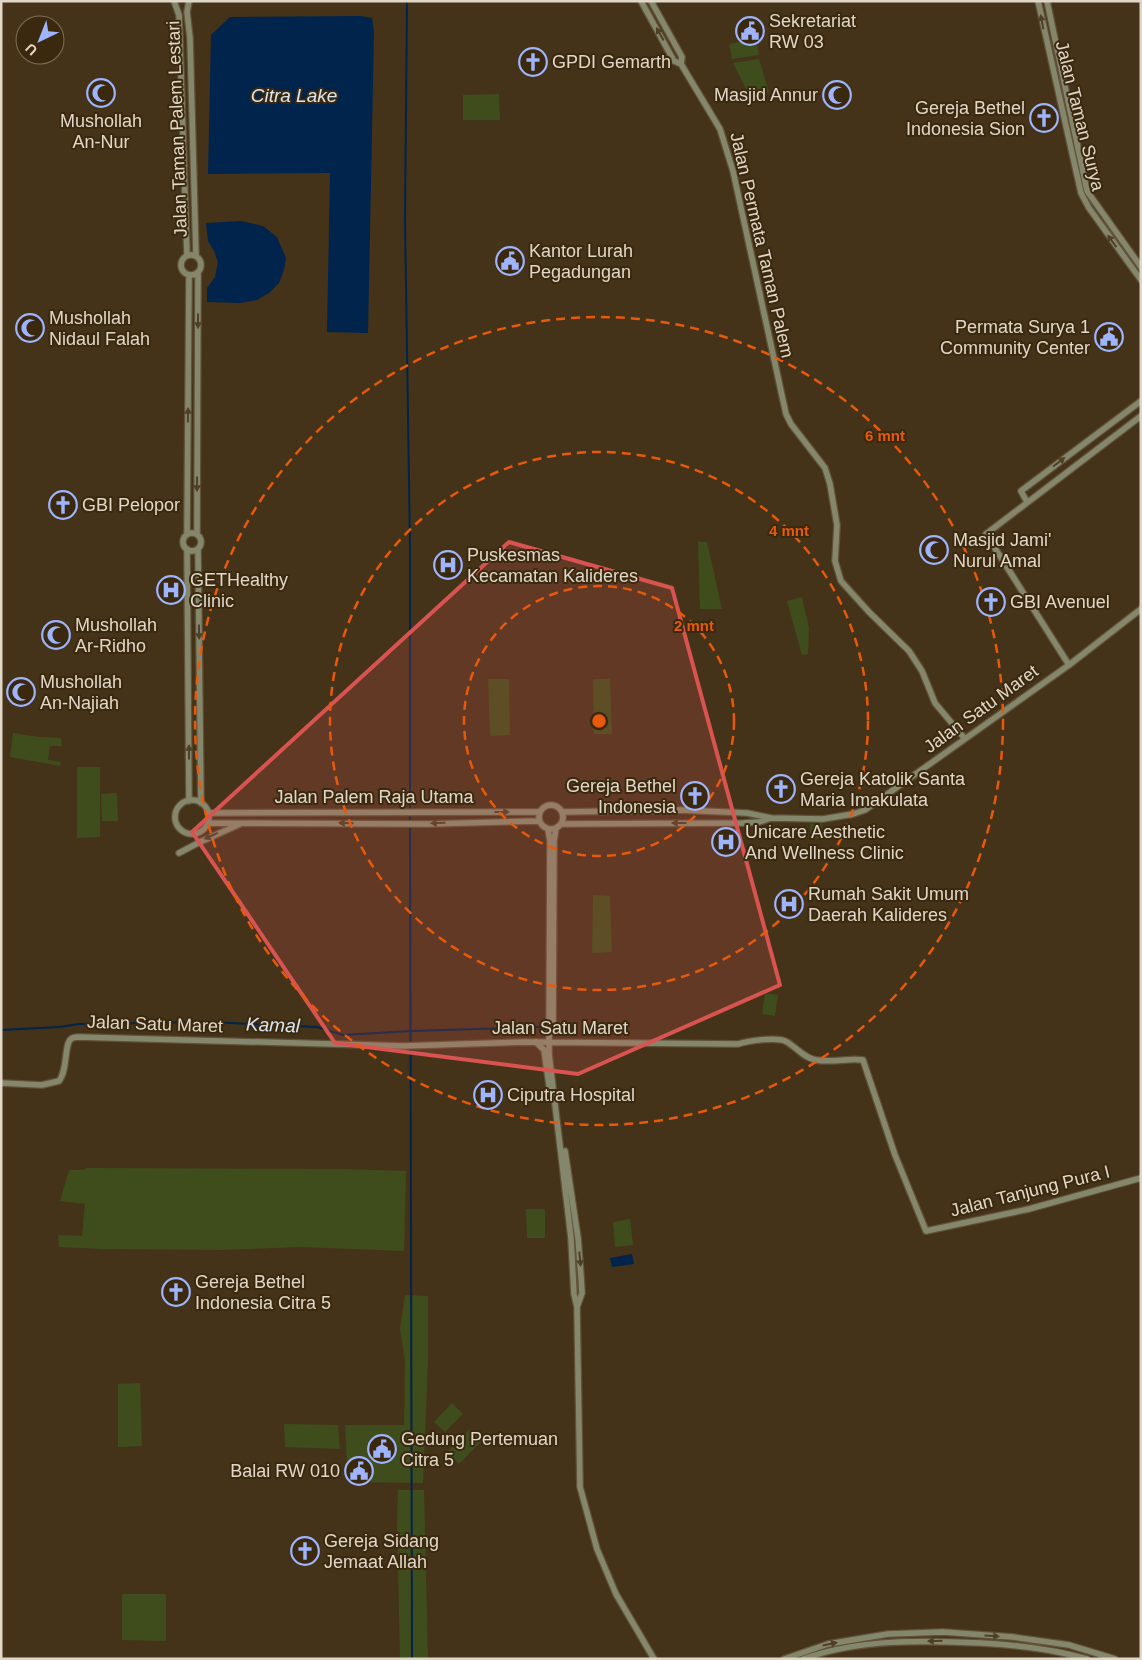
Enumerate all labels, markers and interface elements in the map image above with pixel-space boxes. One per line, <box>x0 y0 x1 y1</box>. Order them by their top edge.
place label: Sekretariat RW 03 <box>769 11 856 52</box>
one-way arrow <box>1038 14 1046 30</box>
north arrow <box>15 15 65 65</box>
public building icon: Sekretariat RW 03 <box>735 16 765 46</box>
street label: Jalan Taman Palem Lestari <box>163 20 191 238</box>
one-way arrow <box>655 28 664 41</box>
street label: Jalan Taman Surya <box>1052 39 1109 194</box>
text: U <box>22 40 40 59</box>
church icon: GPDI Gemarth <box>518 47 548 77</box>
place label: GPDI Gemarth <box>552 52 671 72</box>
mosque icon: Mushollah An-Nur <box>86 78 116 108</box>
mosque icon: Masjid Annur <box>822 80 852 110</box>
water label: Citra Lake <box>251 85 337 106</box>
place label: Masjid Annur <box>714 85 818 105</box>
place label: Gereja Bethel Indonesia Sion <box>906 98 1025 139</box>
church icon: Gereja Bethel Indonesia Sion <box>1029 103 1059 133</box>
place label: Mushollah An-Nur <box>60 111 142 152</box>
street label: Jalan Permata Taman Palem <box>726 130 798 360</box>
one-way arrow <box>1107 234 1117 247</box>
place label: Kantor Lurah Pegadungan <box>529 241 633 282</box>
public building icon: Kantor Lurah Pegadungan <box>495 246 525 276</box>
place label: Mushollah Nidaul Falah <box>49 308 150 349</box>
mosque icon: Mushollah Nidaul Falah <box>15 313 45 343</box>
one-way arrow <box>194 314 202 330</box>
place label: Permata Surya 1 Community Center <box>940 317 1090 358</box>
public building icon: Permata Surya 1 Community Center <box>1094 322 1124 352</box>
one-way arrow <box>184 407 192 423</box>
text: 6 mnt <box>865 427 905 444</box>
one-way arrow <box>1052 457 1065 468</box>
one-way arrow <box>193 476 201 492</box>
church icon: GBI Pelopor <box>48 490 78 520</box>
place label: GBI Pelopor <box>82 495 180 515</box>
text: 4 mnt <box>769 522 809 539</box>
place label: Masjid Jami' Nurul Amal <box>953 530 1051 571</box>
mosque icon: Masjid Jami' Nurul Amal <box>919 535 949 565</box>
place label: Puskesmas Kecamatan Kalideres <box>467 545 638 586</box>
hospital icon: Puskesmas Kecamatan Kalideres <box>433 550 463 580</box>
place label: GETHealthy Clinic <box>190 570 288 611</box>
hospital icon: GETHealthy Clinic <box>156 575 186 605</box>
church icon: GBI Avenuel <box>976 587 1006 617</box>
place label: GBI Avenuel <box>1010 592 1110 612</box>
place label: Mushollah Ar-Ridho <box>75 615 157 656</box>
text: 2 mnt <box>674 617 714 634</box>
mosque icon: Mushollah Ar-Ridho <box>41 620 71 650</box>
one-way arrow <box>195 625 203 641</box>
street label: Jalan Satu Maret <box>920 661 1042 757</box>
place label: Mushollah An-Najiah <box>40 672 122 713</box>
mosque icon: Mushollah An-Najiah <box>6 677 36 707</box>
centre of rings <box>590 712 608 730</box>
one-way arrow <box>185 744 193 760</box>
place label: Gereja Katolik Santa Maria Imakulata <box>800 769 966 810</box>
church icon: Gereja Katolik Santa Maria Imakulata <box>766 774 796 804</box>
place label: Gereja Bethel Indonesia <box>566 776 677 817</box>
church icon: Gereja Bethel Indonesia <box>680 781 710 811</box>
street label: Jalan Palem Raja Utama <box>274 787 475 807</box>
one-way arrow <box>494 808 510 816</box>
one-way arrow <box>338 819 354 827</box>
one-way arrow <box>671 819 687 827</box>
one-way arrow <box>430 820 446 828</box>
place label: Unicare Aesthetic And Wellness Clinic <box>745 822 904 863</box>
hospital icon: Unicare Aesthetic And Wellness Clinic <box>711 827 741 857</box>
one-way arrow <box>204 833 218 841</box>
place label: Rumah Sakit Umum Daerah Kalideres <box>808 884 969 925</box>
hospital icon: Rumah Sakit Umum Daerah Kalideres <box>774 889 804 919</box>
street label: Jalan Satu Maret <box>87 1012 223 1036</box>
water label: Kamal <box>246 1014 301 1036</box>
street label: Jalan Satu Maret <box>492 1018 628 1038</box>
hospital icon: Ciputra Hospital <box>473 1080 503 1110</box>
place label: Ciputra Hospital <box>507 1085 635 1105</box>
street label: Jalan Tanjung Pura I <box>948 1161 1112 1221</box>
one-way arrow <box>576 1252 584 1268</box>
place label: Gereja Bethel Indonesia Citra 5 <box>195 1272 331 1313</box>
church icon: Gereja Bethel Indonesia Citra 5 <box>161 1277 191 1307</box>
place label: Gedung Pertemuan Citra 5 <box>401 1429 558 1470</box>
public building icon: Gedung Pertemuan Citra 5 <box>367 1434 397 1464</box>
public building icon: Balai RW 010 <box>344 1456 374 1486</box>
place label: Balai RW 010 <box>230 1461 340 1481</box>
place label: Gereja Sidang Jemaat Allah <box>324 1531 439 1572</box>
church icon: Gereja Sidang Jemaat Allah <box>290 1536 320 1566</box>
one-way arrow <box>984 1632 1000 1640</box>
one-way arrow <box>926 1637 942 1645</box>
one-way arrow <box>823 1640 838 1648</box>

